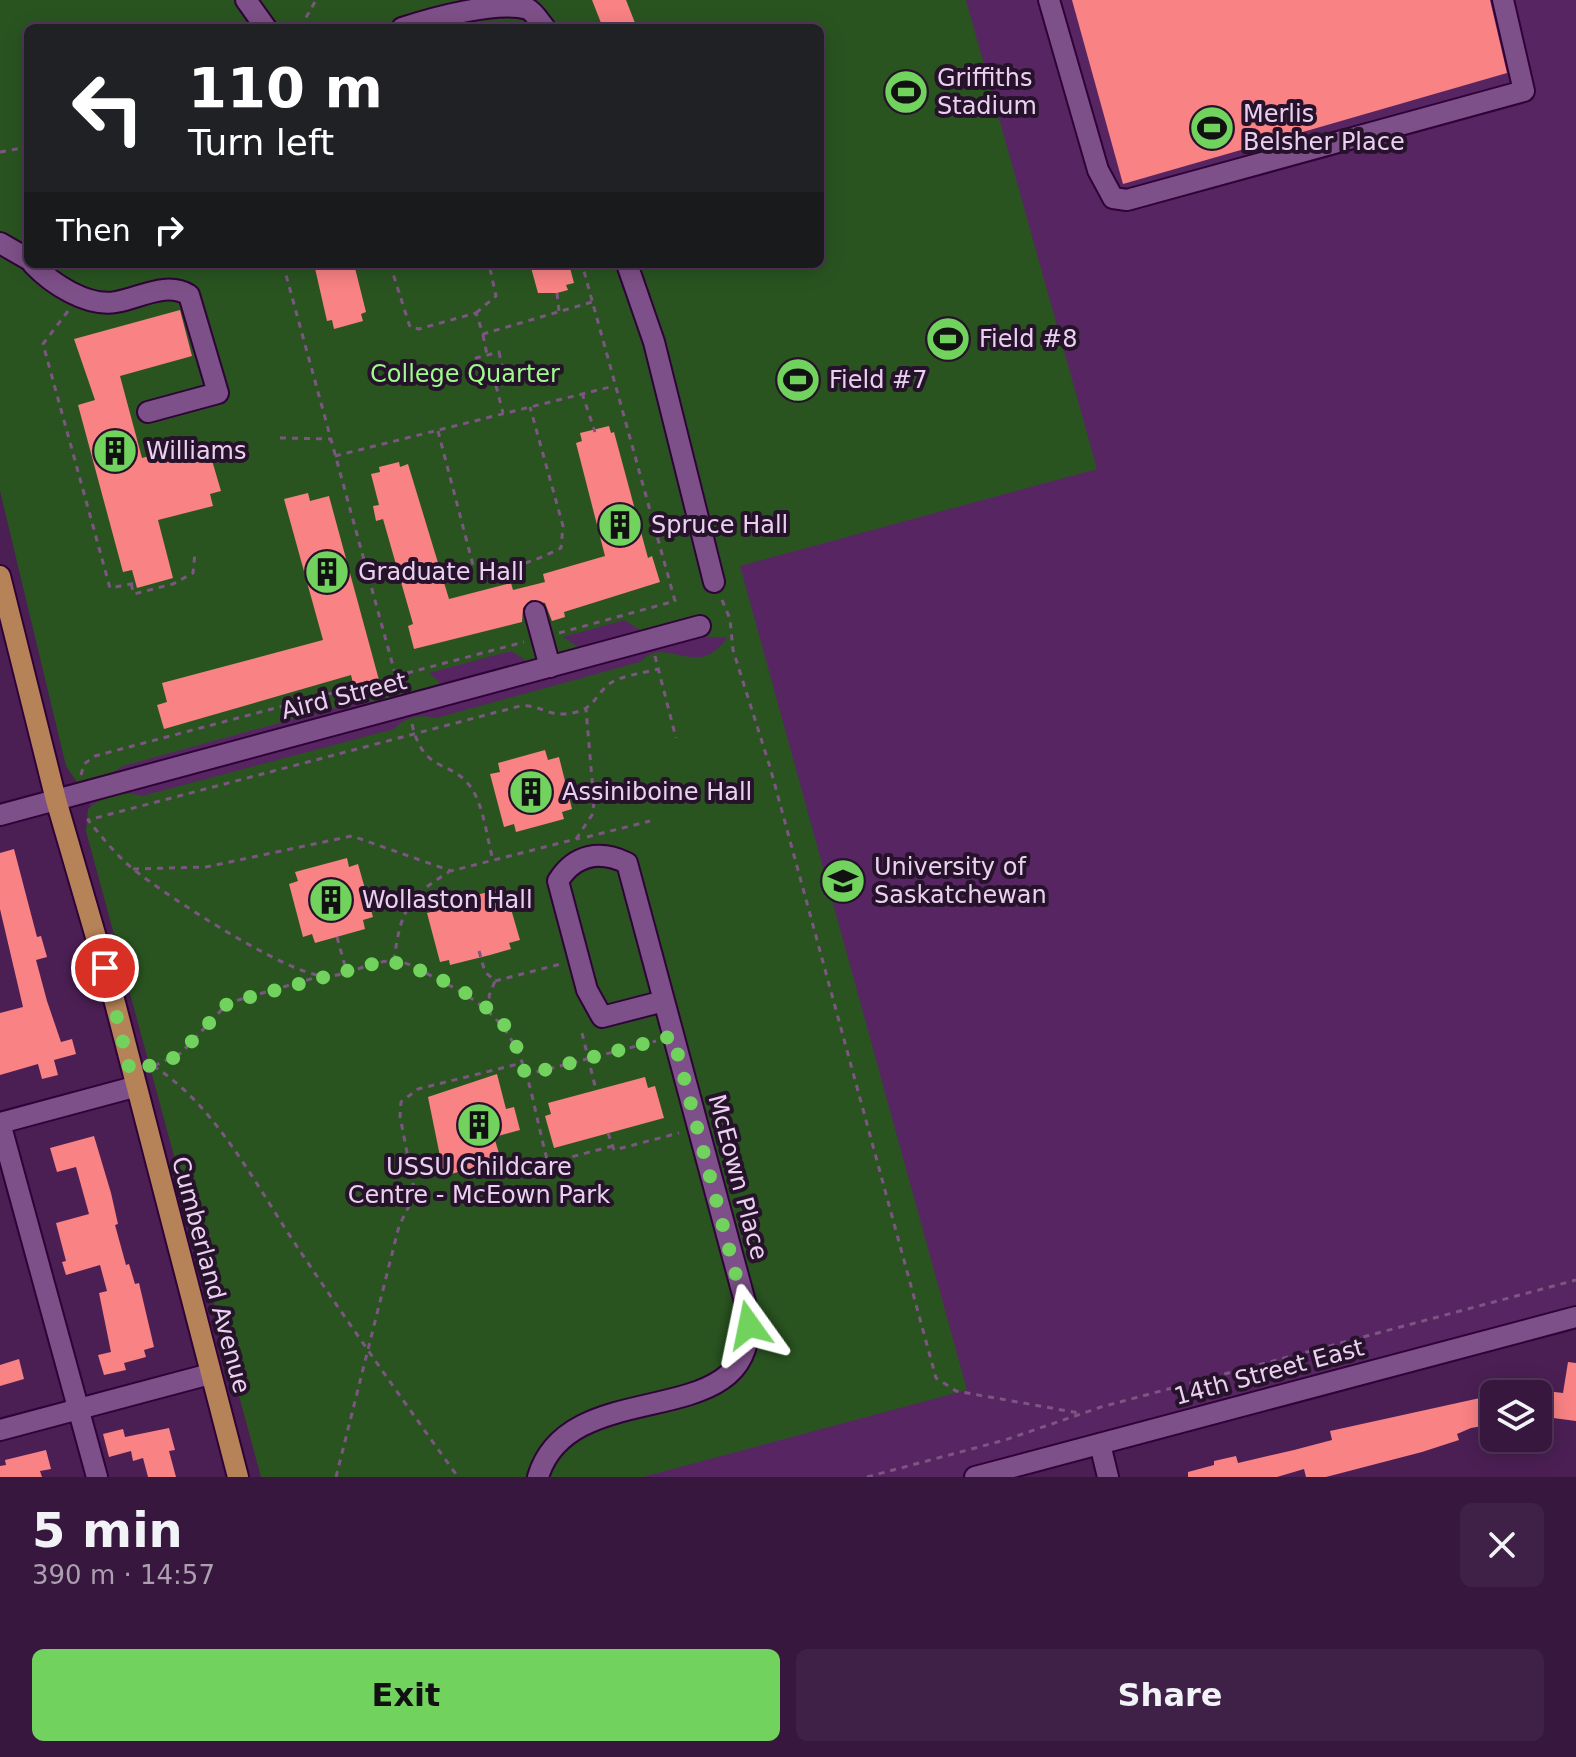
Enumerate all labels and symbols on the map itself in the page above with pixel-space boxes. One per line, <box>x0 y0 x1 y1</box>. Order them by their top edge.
place label: Griffiths Stadium <box>937 64 1037 120</box>
sports icon: Griffiths Stadium <box>882 68 930 116</box>
place label: Merlis Belsher Place <box>1243 100 1405 156</box>
sports icon: Merlis Belsher Place <box>1188 104 1236 152</box>
sports icon: Field #8 <box>924 315 972 363</box>
place label: Field #8 <box>979 325 1077 353</box>
sports icon: Field #7 <box>774 356 822 404</box>
park label: College Quarter <box>370 360 560 388</box>
place label: Field #7 <box>829 366 927 394</box>
building icon: Williams <box>91 427 139 475</box>
place label: Williams <box>146 437 246 465</box>
building icon: Spruce Hall <box>596 501 644 549</box>
place label: Spruce Hall <box>651 511 788 539</box>
building icon: Graduate Hall <box>303 548 351 596</box>
place label: Graduate Hall <box>358 558 524 586</box>
street label: Aird Street <box>278 667 410 725</box>
building icon: Assiniboine Hall <box>507 768 555 816</box>
place label: Assiniboine Hall <box>562 778 752 806</box>
place label: University of Saskatchewan <box>874 853 1047 909</box>
school or university icon: University of Saskatchewan <box>819 857 867 905</box>
building icon: Wollaston Hall <box>307 876 355 924</box>
place label: Wollaston Hall <box>362 886 533 914</box>
pin <box>71 934 139 1002</box>
street label: McEown Place <box>702 1091 774 1263</box>
building icon: USSU Childcare Centre - McEown Park <box>455 1101 503 1149</box>
place label: USSU Childcare Centre - McEown Park <box>348 1153 610 1209</box>
street label: Cumberland Avenue <box>166 1154 256 1396</box>
position arrow <box>707 1283 791 1367</box>
street label: 14th Street East <box>1171 1333 1367 1411</box>

